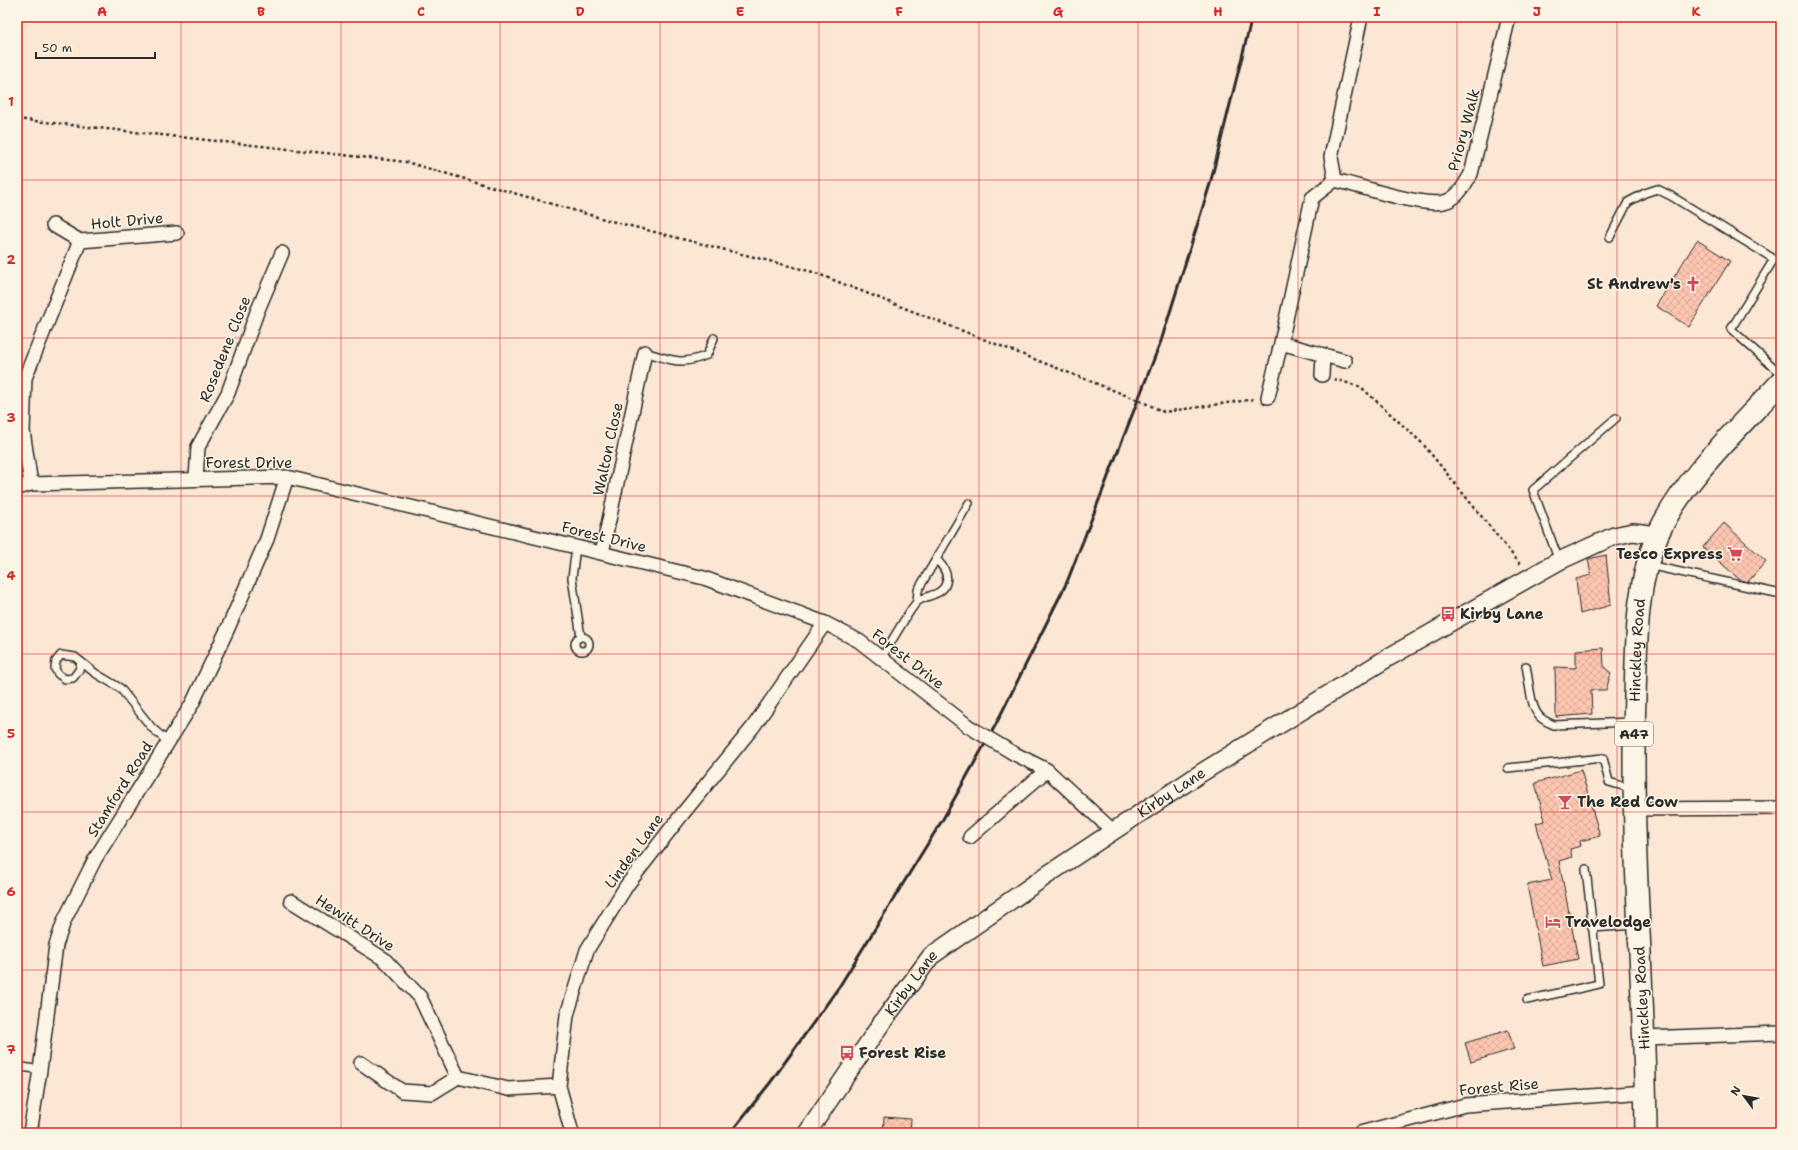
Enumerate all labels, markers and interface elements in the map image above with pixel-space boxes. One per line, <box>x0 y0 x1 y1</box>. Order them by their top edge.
text: A <box>97 3 107 20</box>
text: B <box>257 3 265 20</box>
text: C <box>417 3 425 20</box>
text: D <box>575 3 585 20</box>
text: E <box>736 3 745 20</box>
text: F <box>895 3 903 20</box>
text: G <box>1053 3 1064 20</box>
text: H <box>1213 3 1223 20</box>
text: I <box>1373 3 1381 20</box>
text: J <box>1533 3 1541 20</box>
text: K <box>1692 3 1701 20</box>
scale bar <box>36 34 155 60</box>
text: 50 m <box>42 40 72 56</box>
street label: Priory Walk <box>1443 87 1485 173</box>
text: 1 <box>8 93 14 110</box>
street label: Holt Drive <box>90 208 164 234</box>
text: 2 <box>6 251 16 268</box>
place label: St Andrew's <box>1587 274 1681 294</box>
church icon: St Andrew's <box>1684 275 1702 293</box>
street label: Rosedene Close <box>195 293 255 405</box>
street label: Walton Close <box>588 401 628 497</box>
text: 3 <box>6 409 16 426</box>
street label: Forest Drive <box>206 453 292 473</box>
street label: Forest Drive <box>559 517 649 557</box>
place label: Tesco Express <box>1616 544 1723 564</box>
supermarket icon: Tesco Express <box>1726 545 1744 563</box>
text: 4 <box>6 567 16 584</box>
street label: Hinckley Road <box>1625 597 1650 702</box>
place label: Kirby Lane <box>1460 604 1544 624</box>
bus stop icon: Kirby Lane <box>1439 605 1457 623</box>
street label: Forest Drive <box>868 624 948 694</box>
road number: A47 <box>1615 722 1653 746</box>
text: 5 <box>7 725 15 742</box>
street label: Stamford Road <box>83 737 158 841</box>
street label: Kirby Lane <box>1134 763 1209 822</box>
place label: The Red Cow <box>1577 792 1678 812</box>
bar icon: The Red Cow <box>1556 793 1574 811</box>
street label: Linden Lane <box>600 810 668 892</box>
text: 6 <box>6 883 16 900</box>
street label: Hewitt Drive <box>311 890 399 956</box>
place label: Travelodge <box>1565 912 1651 932</box>
hotel icon: Travelodge <box>1544 913 1562 931</box>
street label: Kirby Lane <box>880 945 941 1020</box>
street label: Hinckley Road <box>1629 945 1655 1050</box>
text: 7 <box>6 1041 16 1058</box>
place label: Forest Rise <box>859 1043 946 1063</box>
bus stop icon: Forest Rise <box>838 1044 856 1062</box>
street label: Forest Rise <box>1458 1074 1540 1100</box>
north arrow <box>1724 1076 1764 1116</box>
text: N <box>1727 1083 1745 1099</box>

